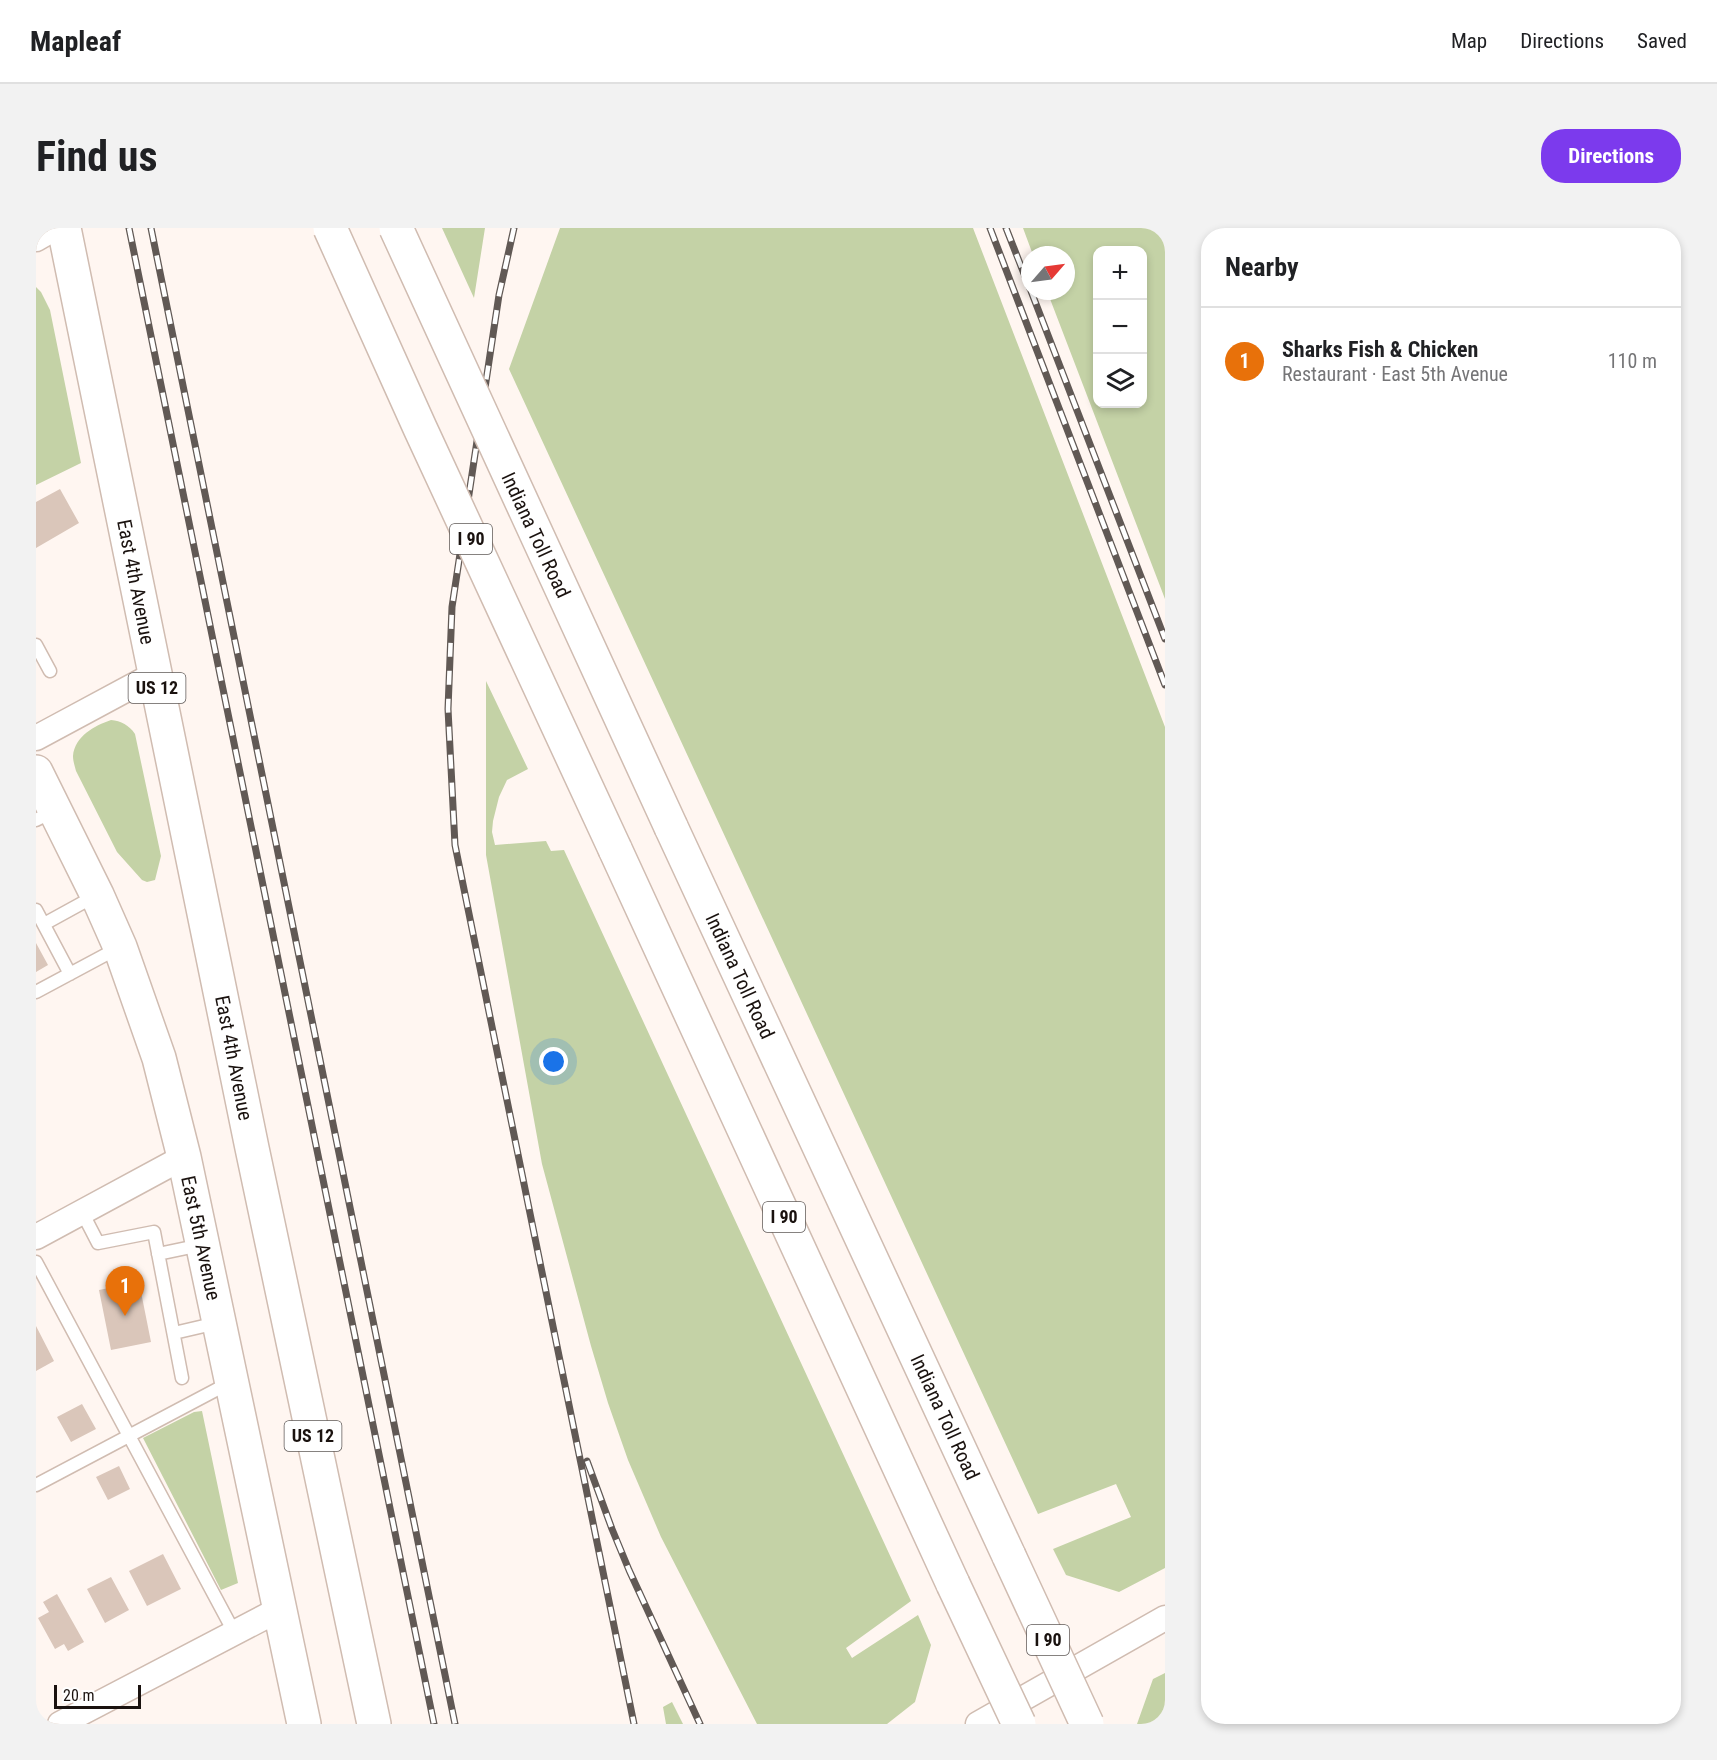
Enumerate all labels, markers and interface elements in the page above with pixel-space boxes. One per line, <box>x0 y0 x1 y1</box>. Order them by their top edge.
text: Mapleaf <box>30 25 121 58</box>
text: Map <box>1451 29 1487 53</box>
text: Directions <box>1520 29 1604 53</box>
text: Saved <box>1637 29 1687 53</box>
button: Directions <box>1541 129 1681 183</box>
text: Find us <box>36 132 157 181</box>
north arrow <box>1021 246 1075 300</box>
map controls <box>1093 246 1147 408</box>
button: + <box>1093 246 1147 300</box>
text: Nearby <box>1225 252 1299 282</box>
button: − <box>1093 300 1147 354</box>
text: Sharks Fish & Chicken <box>1282 337 1478 362</box>
text: 1 <box>1239 349 1250 373</box>
text: 110 m <box>1608 349 1657 373</box>
button: layers <box>1093 354 1147 408</box>
text: Restaurant · East 5th Avenue <box>1282 362 1508 386</box>
street label: Indiana Toll Road <box>496 468 576 602</box>
street label: East 4th Avenue <box>112 517 160 647</box>
road number: I 90 <box>450 524 492 554</box>
road number: US 12 <box>128 673 186 703</box>
street label: Indiana Toll Road <box>700 909 780 1043</box>
street label: East 4th Avenue <box>210 993 258 1123</box>
your location <box>539 1047 568 1076</box>
street label: East 5th Avenue <box>176 1173 226 1303</box>
road number: I 90 <box>763 1202 805 1232</box>
pin: 1 <box>106 1266 145 1316</box>
street label: Indiana Toll Road <box>905 1350 985 1484</box>
road number: US 12 <box>284 1421 342 1451</box>
road number: I 90 <box>1027 1625 1069 1655</box>
scale bar <box>54 1682 141 1710</box>
text: 20 m <box>63 1686 95 1705</box>

